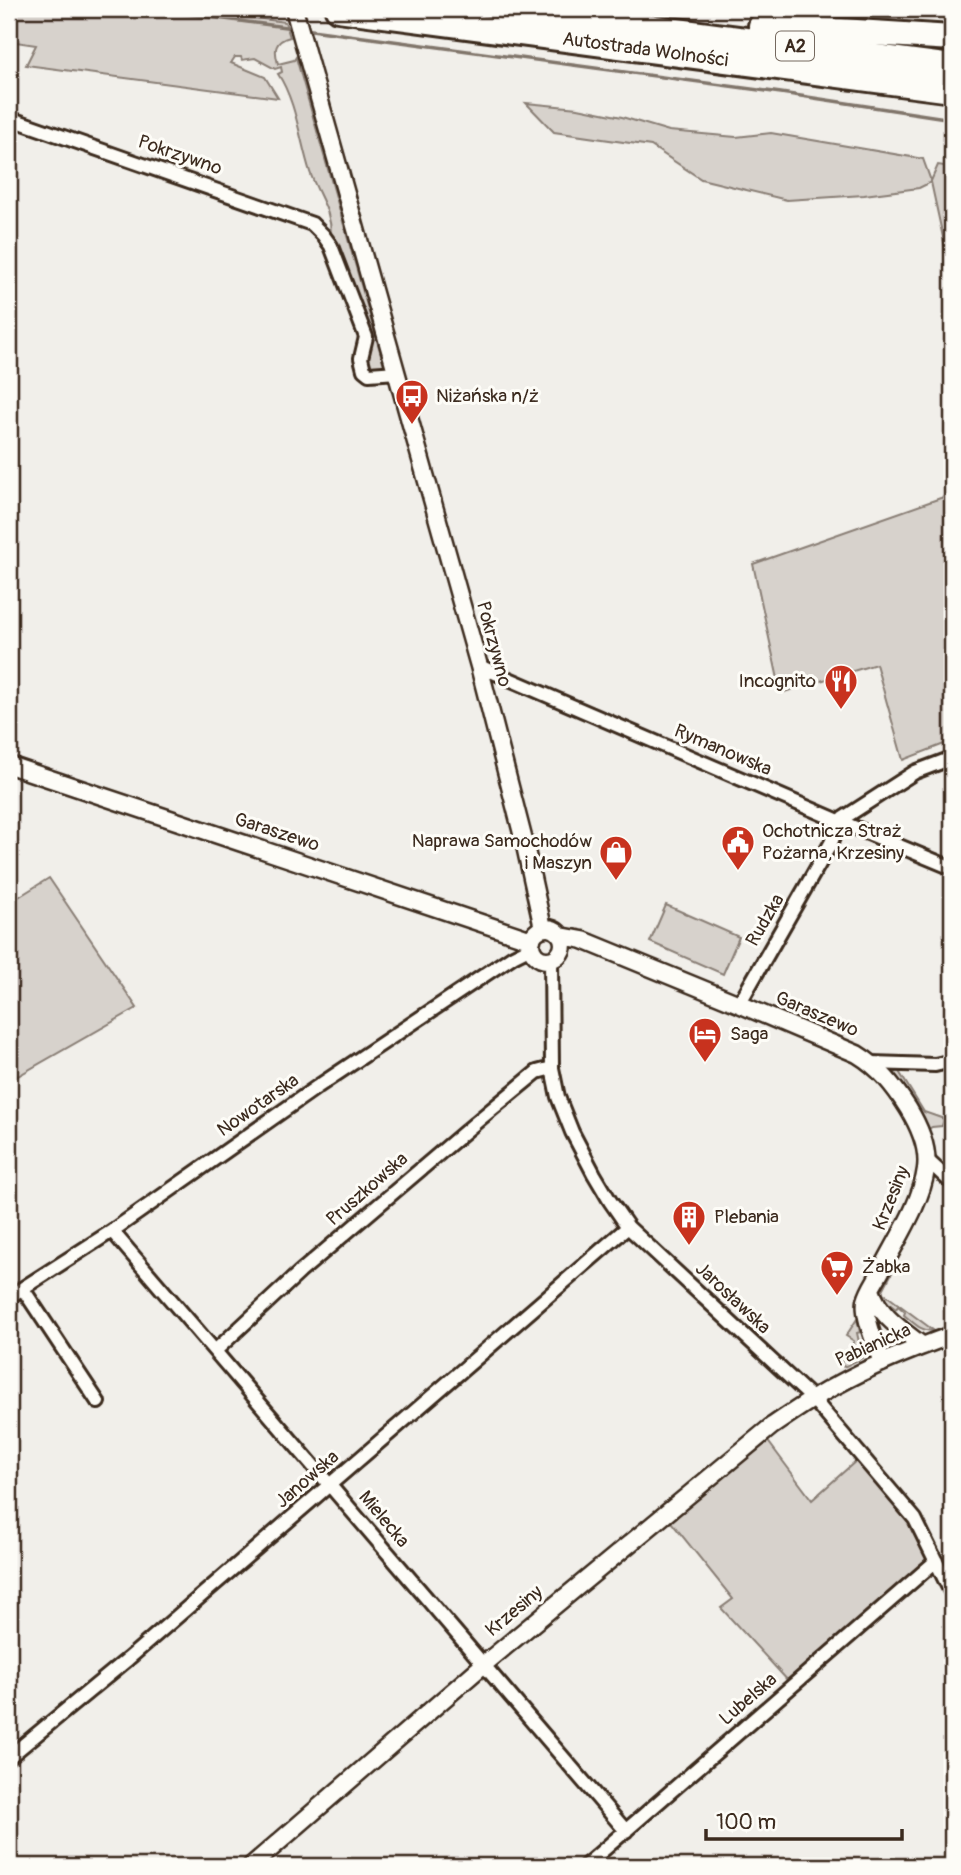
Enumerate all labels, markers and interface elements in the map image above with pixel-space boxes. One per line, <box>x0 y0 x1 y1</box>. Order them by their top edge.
street label: Autostrada Wolności <box>561 27 730 72</box>
road number: A2 <box>776 32 814 60</box>
street label: Pokrzywno <box>135 129 225 181</box>
bus stop icon: Niżańska n/ż <box>393 377 431 426</box>
place label: Niżańska n/ż <box>436 384 539 408</box>
street label: Pokrzywno <box>471 599 517 689</box>
restaurant icon: Incognito <box>822 662 860 711</box>
place label: Incognito <box>738 669 816 693</box>
street label: Rymanowska <box>671 719 775 781</box>
street label: Garaszewo <box>232 807 322 857</box>
place label: Ochotnicza Straż Pożarna, Krzesiny <box>762 819 904 865</box>
public building icon: Ochotnicza Straż Pożarna, Krzesiny <box>719 823 757 872</box>
place label: Naprawa Samochodów i Maszyn <box>412 829 592 875</box>
shop icon: Naprawa Samochodów i Maszyn <box>597 833 635 882</box>
street label: Rudzka <box>740 889 790 950</box>
street label: Garaszewo <box>772 986 862 1042</box>
hotel icon: Saga <box>686 1015 724 1064</box>
place label: Saga <box>730 1022 768 1046</box>
street label: Nowotarska <box>212 1068 304 1142</box>
street label: Pruszkowska <box>321 1147 413 1231</box>
street label: Krzesiny <box>867 1162 915 1234</box>
building icon: Plebania <box>670 1198 708 1247</box>
place label: Plebania <box>714 1205 779 1229</box>
supermarket icon: Żabka <box>818 1248 856 1297</box>
place label: Żabka <box>862 1255 911 1279</box>
street label: Jarosławska <box>690 1257 776 1339</box>
street label: Pabianicka <box>832 1318 915 1372</box>
street label: Janowska <box>270 1445 344 1513</box>
street label: Mielecka <box>353 1486 415 1552</box>
street label: Krzesiny <box>480 1580 548 1642</box>
street label: Lubelska <box>714 1667 782 1731</box>
scale bar <box>706 1798 902 1842</box>
text: 100 m <box>716 1809 776 1836</box>

